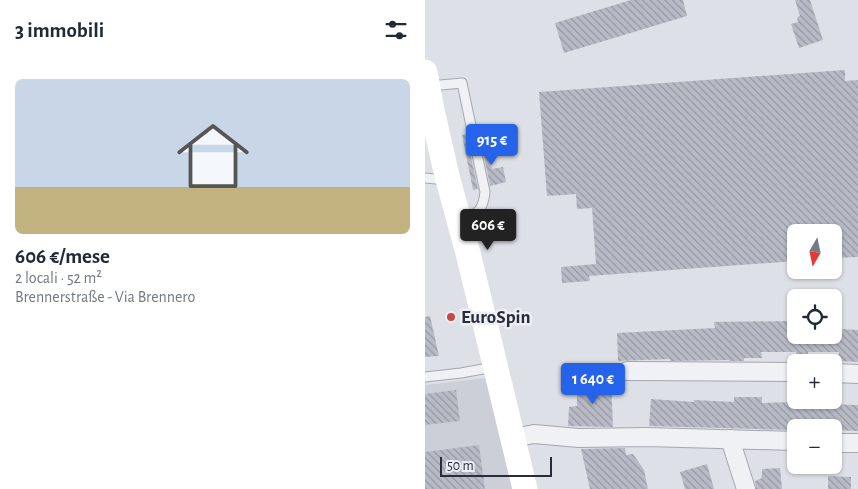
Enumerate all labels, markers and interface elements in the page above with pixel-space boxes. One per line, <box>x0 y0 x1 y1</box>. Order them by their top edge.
icon: filters <box>382 16 410 44</box>
text: 3 immobili <box>15 20 104 41</box>
icon: home <box>168 111 258 201</box>
pin: 915 € <box>457 124 527 166</box>
text: 915 € <box>477 132 507 148</box>
pin: 606 € <box>453 208 523 251</box>
text: 606 € <box>471 217 505 233</box>
north arrow <box>787 224 843 279</box>
map controls <box>787 224 842 474</box>
text: 606 €/mese <box>15 246 110 267</box>
text: 2 locali · 52 m² <box>15 270 102 286</box>
text: Brennerstraße - Via Brennero <box>15 289 195 305</box>
button: locate <box>787 289 842 344</box>
place label: EuroSpin <box>461 308 530 327</box>
marker: EuroSpin <box>445 311 457 323</box>
button: + <box>787 354 842 409</box>
pin: 1 640 € <box>547 362 639 405</box>
text: 1 640 € <box>572 371 614 387</box>
button: − <box>787 419 842 474</box>
scale bar <box>440 454 553 477</box>
text: 50 m <box>447 459 474 473</box>

